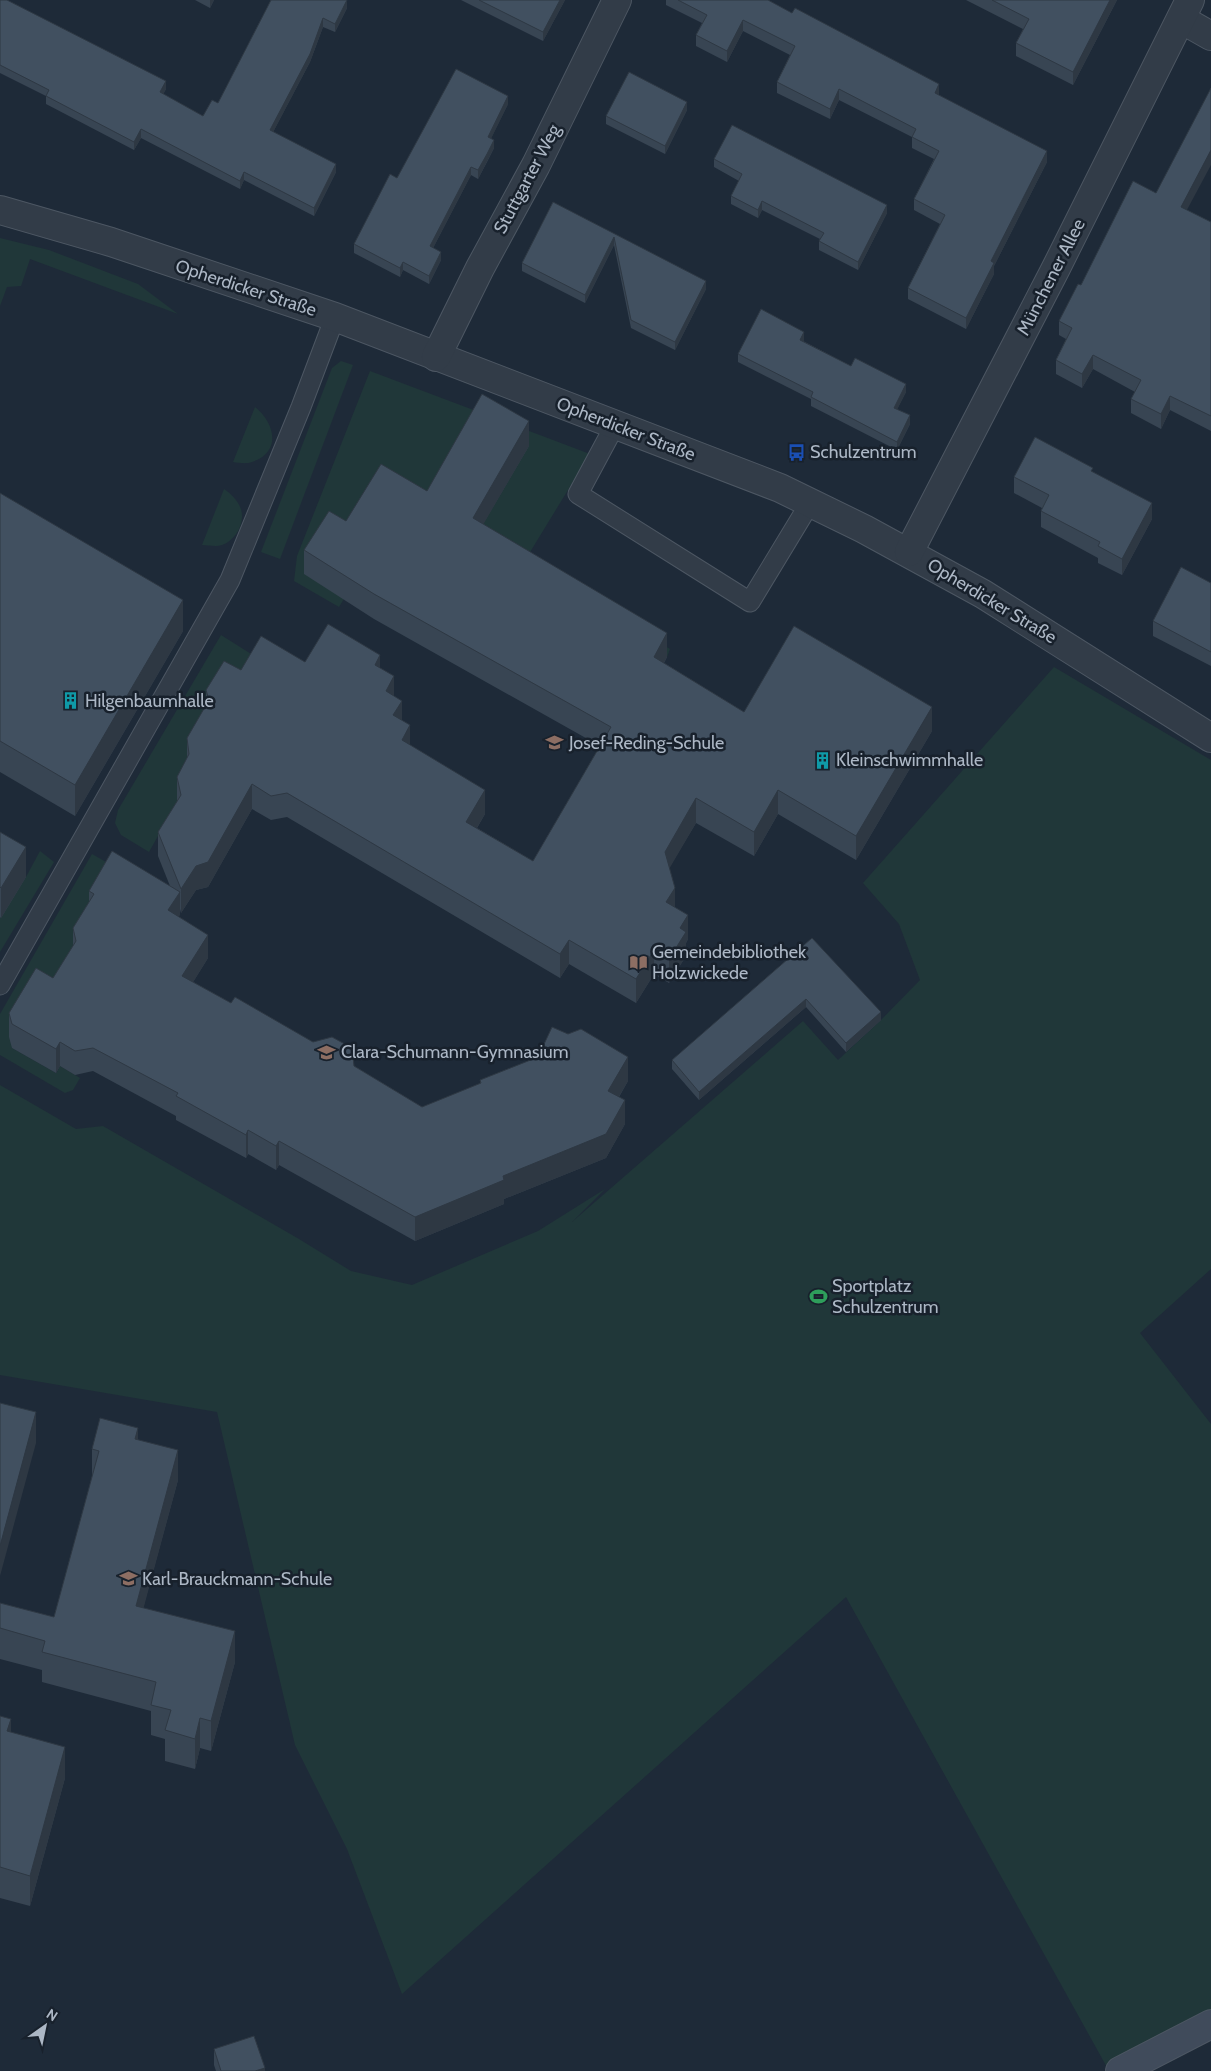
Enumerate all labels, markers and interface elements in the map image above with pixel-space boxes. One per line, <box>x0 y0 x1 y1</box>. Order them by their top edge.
street label: Stuttgarter Weg <box>489 120 566 237</box>
street label: Münchener Allee <box>1012 215 1090 339</box>
street label: Opherdicker Straße <box>173 255 319 321</box>
street label: Opherdicker Straße <box>554 392 698 466</box>
place label: Schulzentrum <box>810 441 917 463</box>
bus stop icon: Schulzentrum <box>786 442 806 462</box>
street label: Opherdicker Straße <box>923 554 1061 648</box>
place label: Hilgenbaumhalle <box>85 690 214 712</box>
building icon: Hilgenbaumhalle <box>61 691 81 711</box>
place label: Josef-Reding-Schule <box>568 732 724 754</box>
school or university icon: Josef-Reding-Schule <box>545 733 565 753</box>
place label: Kleinschwimmhalle <box>836 749 983 771</box>
building icon: Kleinschwimmhalle <box>812 750 832 770</box>
place label: Gemeindebibliothek Holzwickede <box>652 941 807 984</box>
library icon: Gemeindebibliothek Holzwickede <box>628 952 648 972</box>
place label: Clara-Schumann-Gymnasium <box>341 1041 569 1063</box>
school or university icon: Clara-Schumann-Gymnasium <box>317 1042 337 1062</box>
place label: Sportplatz Schulzentrum <box>832 1275 939 1318</box>
sports icon: Sportplatz Schulzentrum <box>808 1286 828 1306</box>
place label: Karl-Brauckmann-Schule <box>142 1568 332 1590</box>
school or university icon: Karl-Brauckmann-Schule <box>118 1569 138 1589</box>
north arrow <box>20 2001 70 2051</box>
text: N <box>43 2005 61 2025</box>

